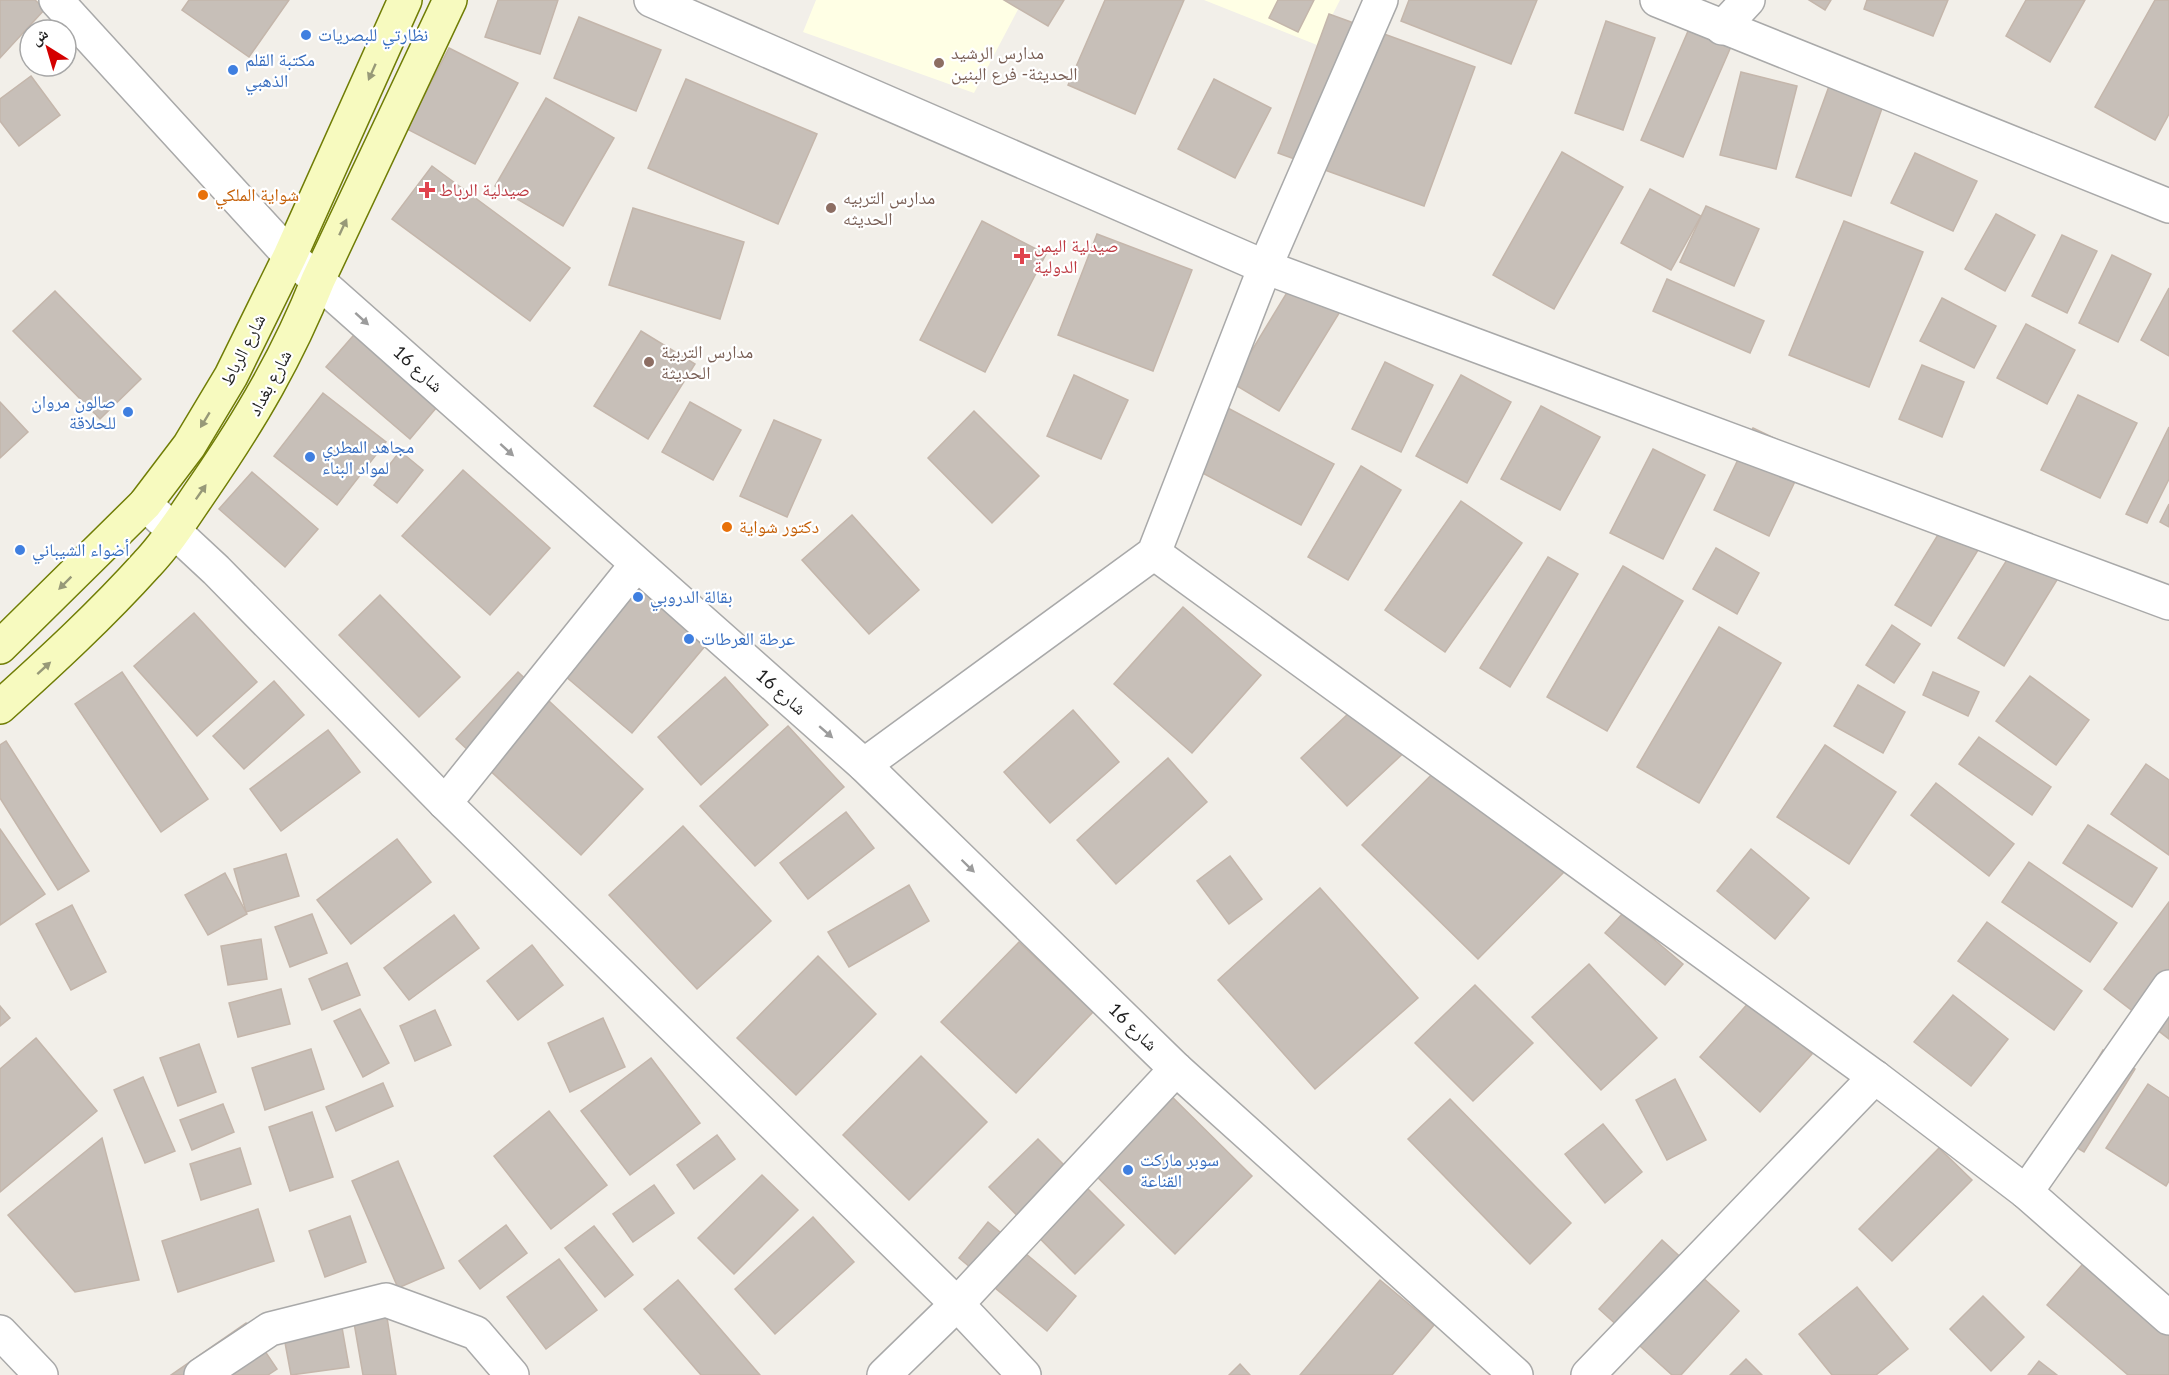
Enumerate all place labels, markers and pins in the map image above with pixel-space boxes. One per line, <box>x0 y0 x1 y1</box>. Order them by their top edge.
place label: نظارتي للبصريات <box>318 23 428 50</box>
marker: نظارتي للبصريات <box>299 28 313 42</box>
place label: مدارس الرشيد الحديثة- فرع البنين <box>951 41 1078 85</box>
place label: مكتبة القلم الذهبي <box>245 48 315 96</box>
marker: مدارس الرشيد الحديثة- فرع البنين <box>932 56 946 70</box>
marker: مكتبة القلم الذهبي <box>226 63 240 77</box>
place label: صيدلية الرباط <box>439 178 530 201</box>
place label: شواية الملكي <box>215 183 299 210</box>
marker: صيدلية الرباط <box>420 183 434 197</box>
place label: مدارس التربيه الحديثه <box>843 186 935 229</box>
marker: شواية الملكي <box>196 188 210 202</box>
marker: مدارس التربيه الحديثه <box>824 201 838 215</box>
place label: صيدلية اليمن الدولية <box>1034 234 1119 277</box>
marker: صيدلية اليمن الدولية <box>1015 249 1029 263</box>
place label: مدارس التربية الحديثة <box>661 340 753 383</box>
marker: مدارس التربية الحديثة <box>642 355 656 369</box>
place label: صالون مروان للحلاقة <box>31 390 116 433</box>
marker: صالون مروان للحلاقة <box>121 405 135 419</box>
place label: مجاهد المطري لمواد البناء <box>322 435 414 479</box>
marker: مجاهد المطري لمواد البناء <box>303 450 317 464</box>
place label: دكتور شواية <box>739 515 819 537</box>
marker: دكتور شواية <box>720 520 734 534</box>
place label: أضواء الشيباني <box>32 538 129 565</box>
marker: أضواء الشيباني <box>13 543 27 557</box>
place label: بقالة الدروبي <box>650 585 732 612</box>
marker: بقالة الدروبي <box>631 590 645 604</box>
place label: عرطة العرطات <box>701 627 795 649</box>
marker: عرطة العرطات <box>682 632 696 646</box>
place label: سوبر ماركت القناعة <box>1140 1148 1219 1191</box>
marker: سوبر ماركت القناعة <box>1121 1163 1135 1177</box>

